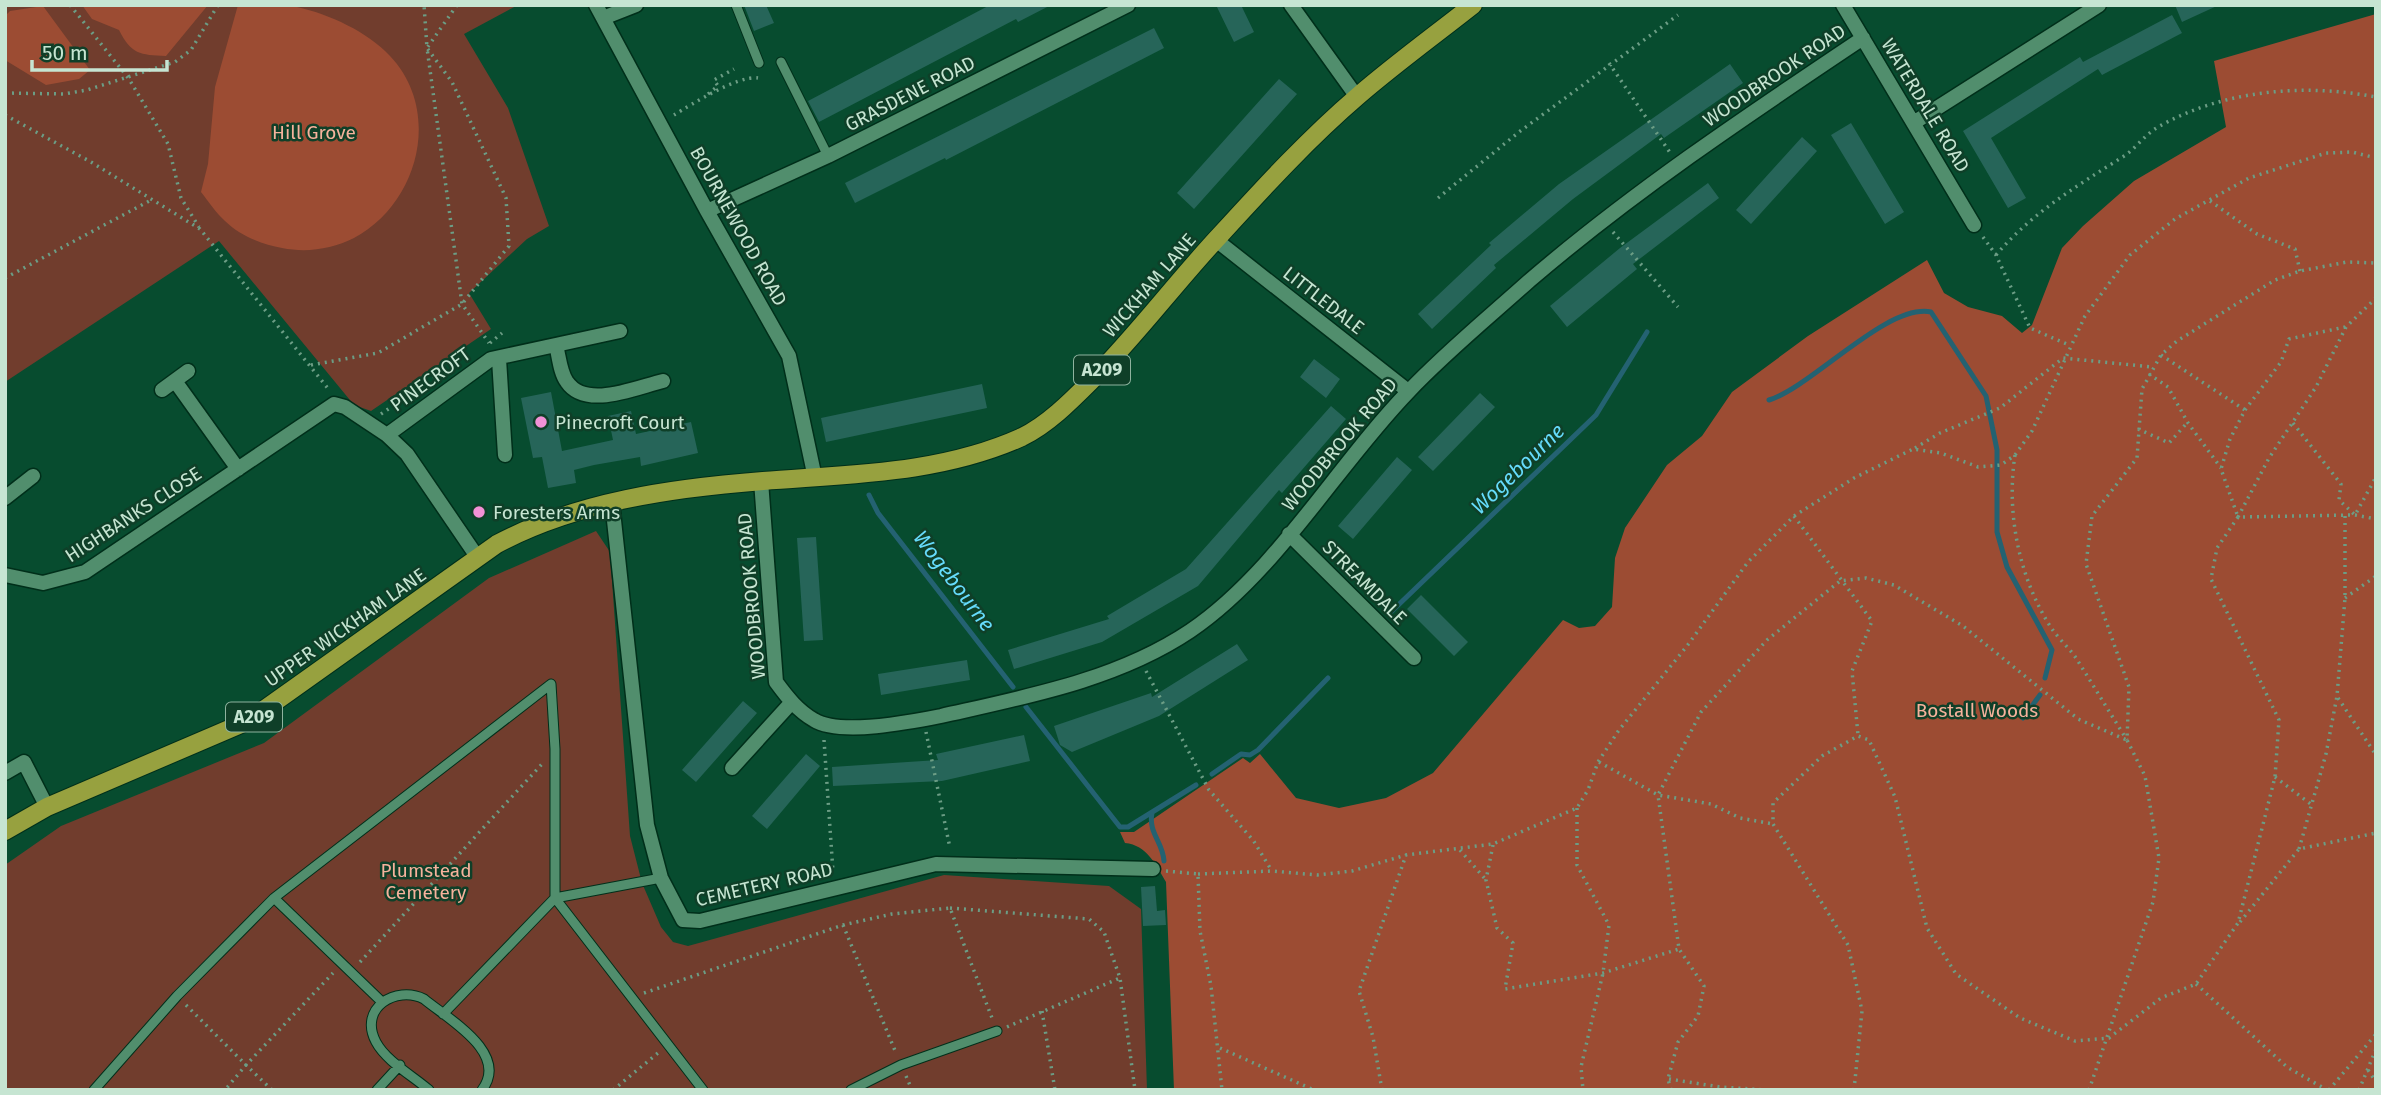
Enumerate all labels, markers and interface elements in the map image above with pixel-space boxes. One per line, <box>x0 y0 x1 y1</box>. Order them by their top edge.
street label: WOODBROOK ROAD <box>1699 19 1850 132</box>
scale bar <box>32 28 166 72</box>
street label: WATERDALE ROAD <box>1877 34 1975 176</box>
text: 50 m <box>42 40 88 66</box>
street label: GRASDENE ROAD <box>841 51 979 136</box>
park label: Hill Grove <box>272 121 356 144</box>
street label: BOURNEWOOD ROAD <box>685 143 792 310</box>
street label: WICKHAM LANE <box>1098 229 1201 342</box>
street label: LITTLEDALE <box>1278 262 1369 339</box>
street label: PINECROFT <box>386 342 475 416</box>
road number: A209 <box>1074 356 1130 384</box>
street label: WOODBROOK ROAD <box>1277 373 1402 516</box>
place label: Pinecroft Court <box>555 411 685 434</box>
marker: Pinecroft Court <box>533 414 549 430</box>
water label: Wogebourne <box>1466 418 1570 520</box>
street label: HIGHBANKS CLOSE <box>61 462 206 567</box>
place label: Foresters Arms <box>493 501 620 524</box>
marker: Foresters Arms <box>471 504 487 520</box>
street label: WOODBROOK ROAD <box>733 512 770 680</box>
water label: Wogebourne <box>908 525 1000 637</box>
street label: STREAMDALE <box>1318 535 1412 629</box>
street label: UPPER WICKHAM LANE <box>260 563 430 692</box>
park label: Bostall Woods <box>1916 699 2038 722</box>
road number: A209 <box>226 702 282 732</box>
street label: CEMETERY ROAD <box>693 858 835 911</box>
park label: Plumstead Cemetery <box>380 859 472 904</box>

